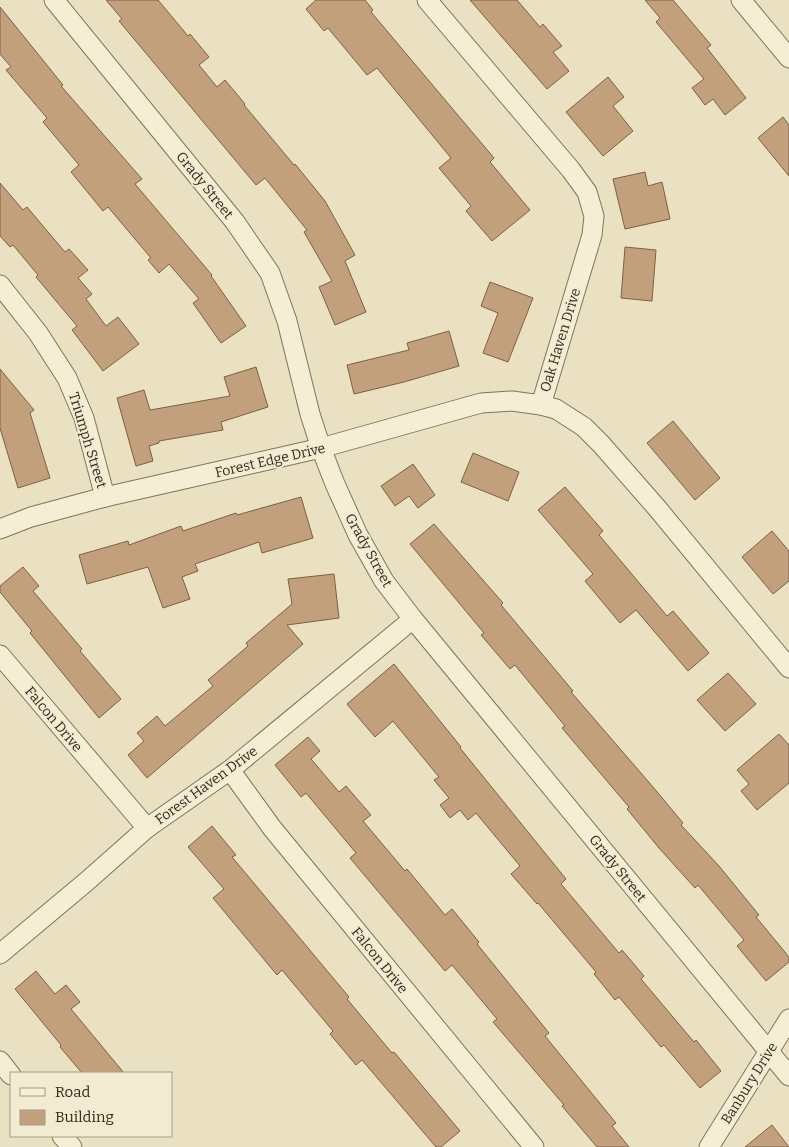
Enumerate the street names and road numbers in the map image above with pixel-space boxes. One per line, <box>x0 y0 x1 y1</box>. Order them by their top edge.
street label: Grady Street <box>172 148 237 222</box>
street label: Oak Haven Drive <box>537 286 584 394</box>
street label: Triumph Street <box>65 390 110 490</box>
street label: Forest Edge Drive <box>213 440 327 481</box>
street label: Grady Street <box>341 510 396 590</box>
street label: Falcon Drive <box>21 683 86 756</box>
street label: Forest Haven Drive <box>152 743 261 828</box>
street label: Grady Street <box>585 831 650 905</box>
street label: Falcon Drive <box>348 924 411 997</box>
street label: Banbury Drive <box>718 1039 781 1127</box>

